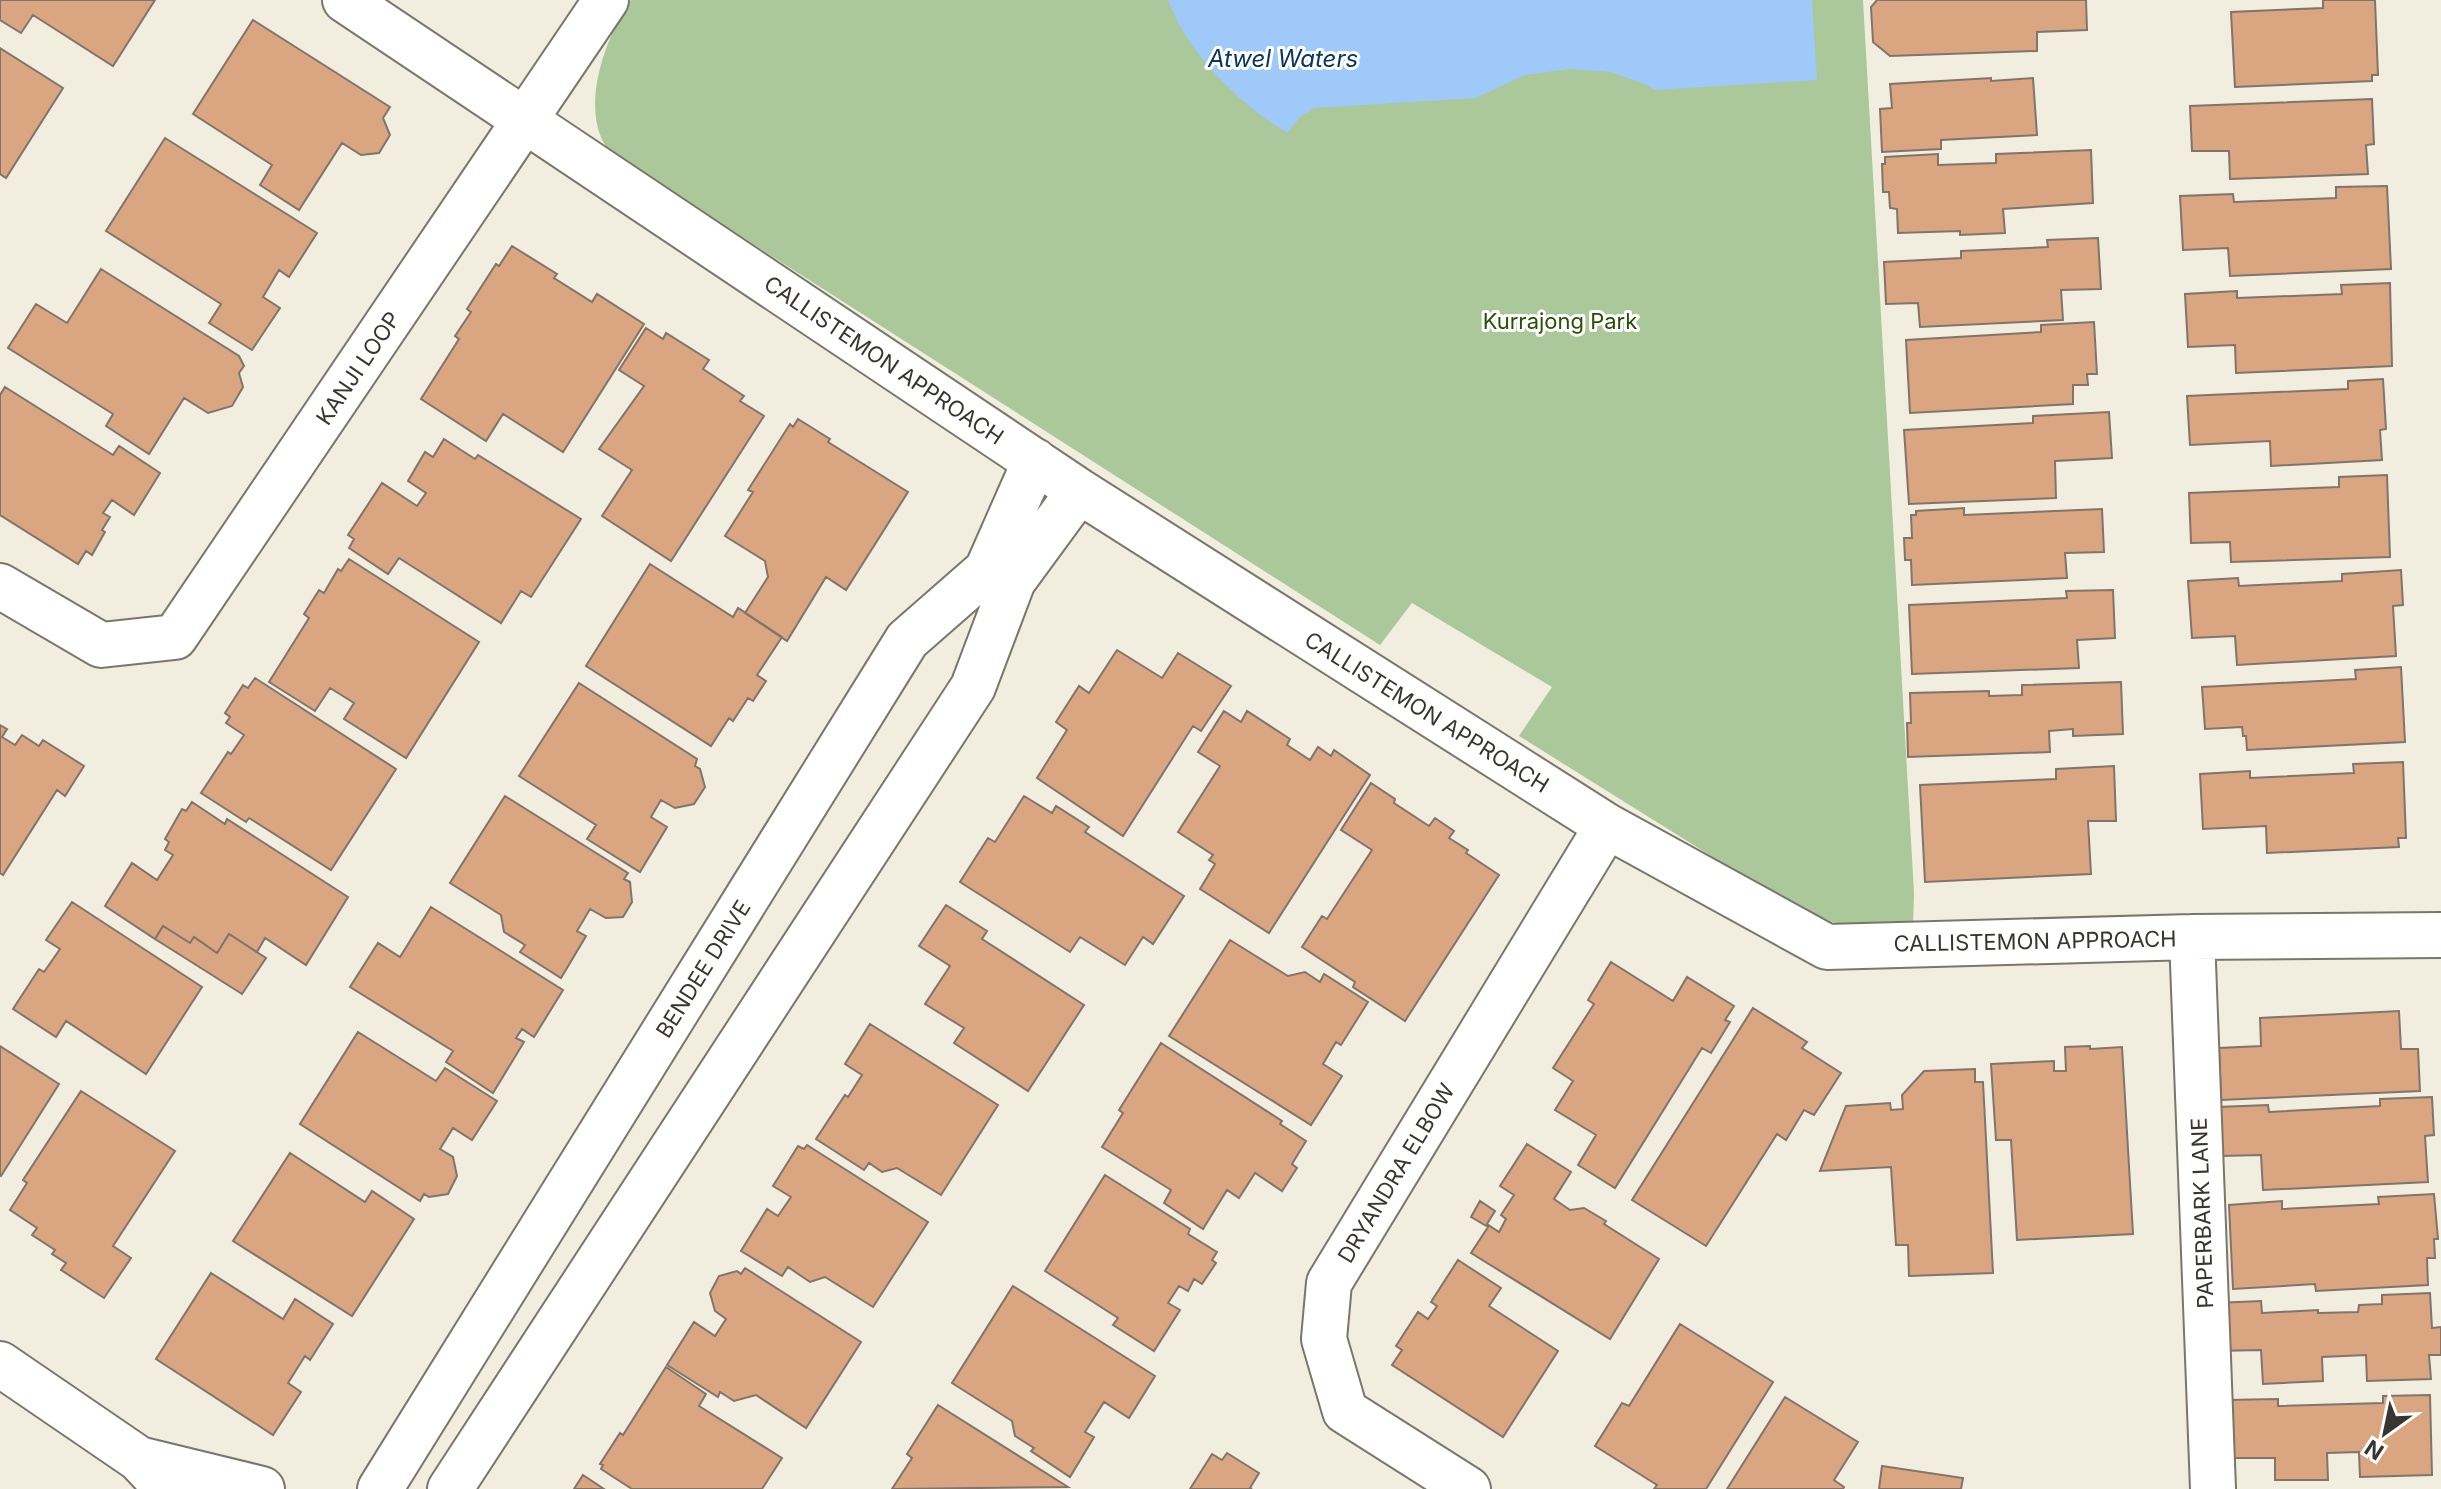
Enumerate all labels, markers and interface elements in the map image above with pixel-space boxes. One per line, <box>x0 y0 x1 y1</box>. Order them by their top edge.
water label: Atwel Waters <box>1207 44 1358 73</box>
street label: CALLISTEMON APPROACH <box>759 270 1009 450</box>
street label: KANJI LOOP <box>311 307 405 429</box>
park label: Kurrajong Park <box>1483 308 1637 334</box>
street label: CALLISTEMON APPROACH <box>1300 626 1554 798</box>
street label: BENDEE DRIVE <box>650 896 756 1042</box>
street label: CALLISTEMON APPROACH <box>1893 926 2177 956</box>
street label: DRYANDRA ELBOW <box>1332 1078 1460 1267</box>
street label: PAPERBARK LANE <box>2186 1117 2218 1309</box>
north arrow <box>2345 1393 2425 1473</box>
text: N <box>2360 1434 2388 1465</box>

